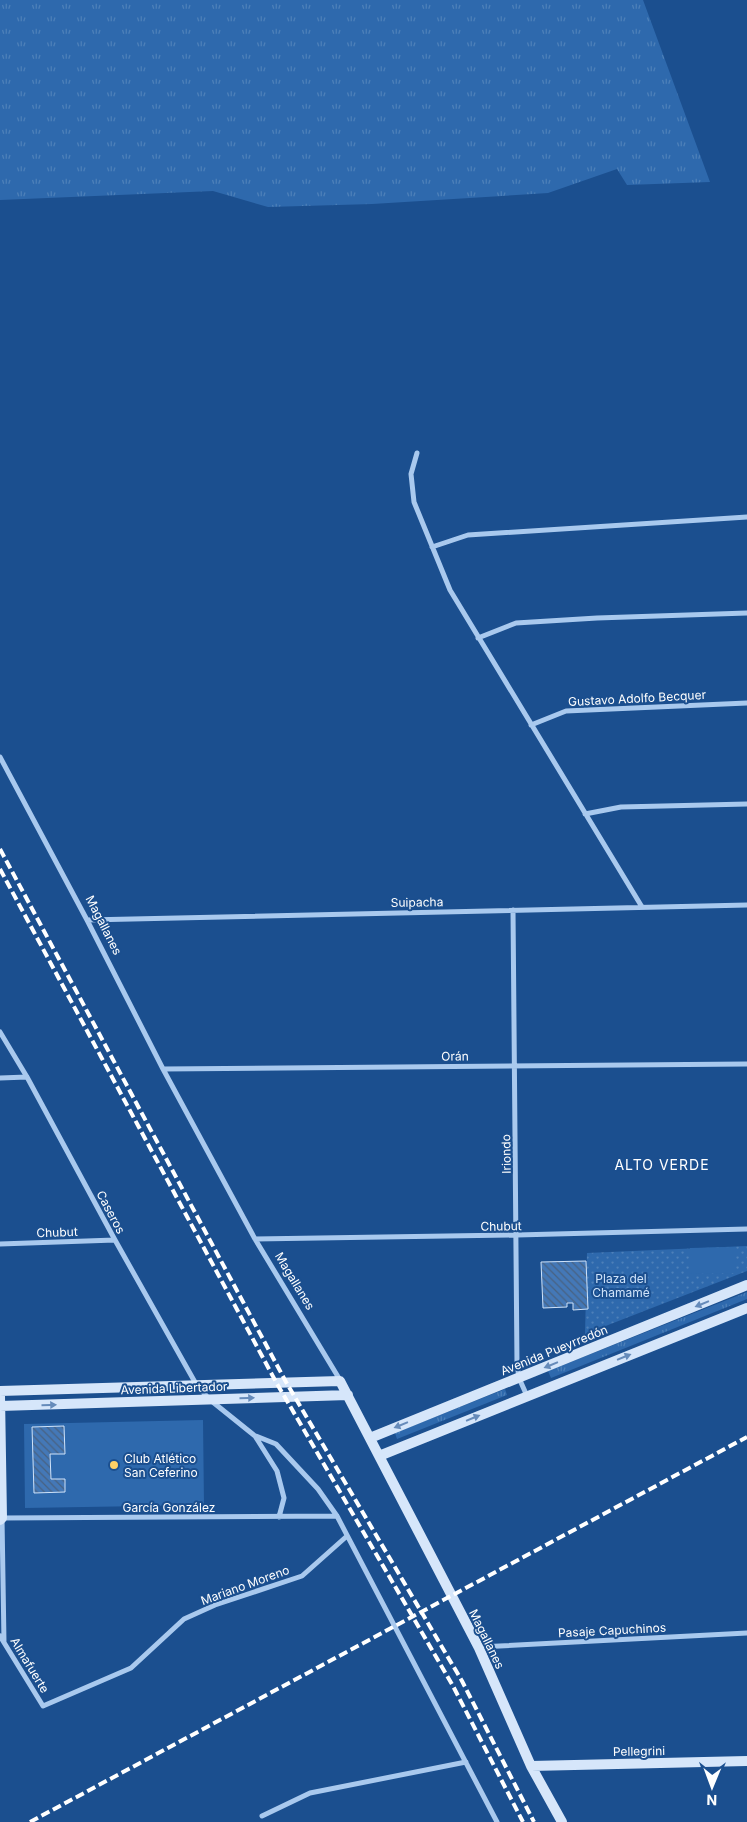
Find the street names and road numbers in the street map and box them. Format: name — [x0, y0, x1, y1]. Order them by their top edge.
street label: Gustavo Adolfo Becquer — [568, 687, 707, 709]
street label: Magallanes — [83, 893, 125, 957]
street label: Suipacha — [391, 894, 443, 910]
street label: Orán — [441, 1048, 469, 1064]
street label: Iriondo — [498, 1134, 514, 1174]
street label: Caseros — [93, 1188, 129, 1236]
street label: Chubut — [480, 1218, 522, 1234]
street label: Chubut — [36, 1224, 78, 1240]
street label: Magallanes — [272, 1249, 318, 1313]
street label: Avenida Pueyrredón — [498, 1322, 610, 1378]
street label: Avenida Libertador — [120, 1379, 228, 1397]
street label: García González — [123, 1500, 215, 1515]
street label: Mariano Moreno — [199, 1562, 291, 1608]
street label: Magallanes — [466, 1607, 508, 1671]
street label: Pasaje Capuchinos — [558, 1620, 666, 1640]
street label: Almafuerte — [7, 1634, 53, 1696]
street label: Pellegrini — [613, 1743, 665, 1759]

